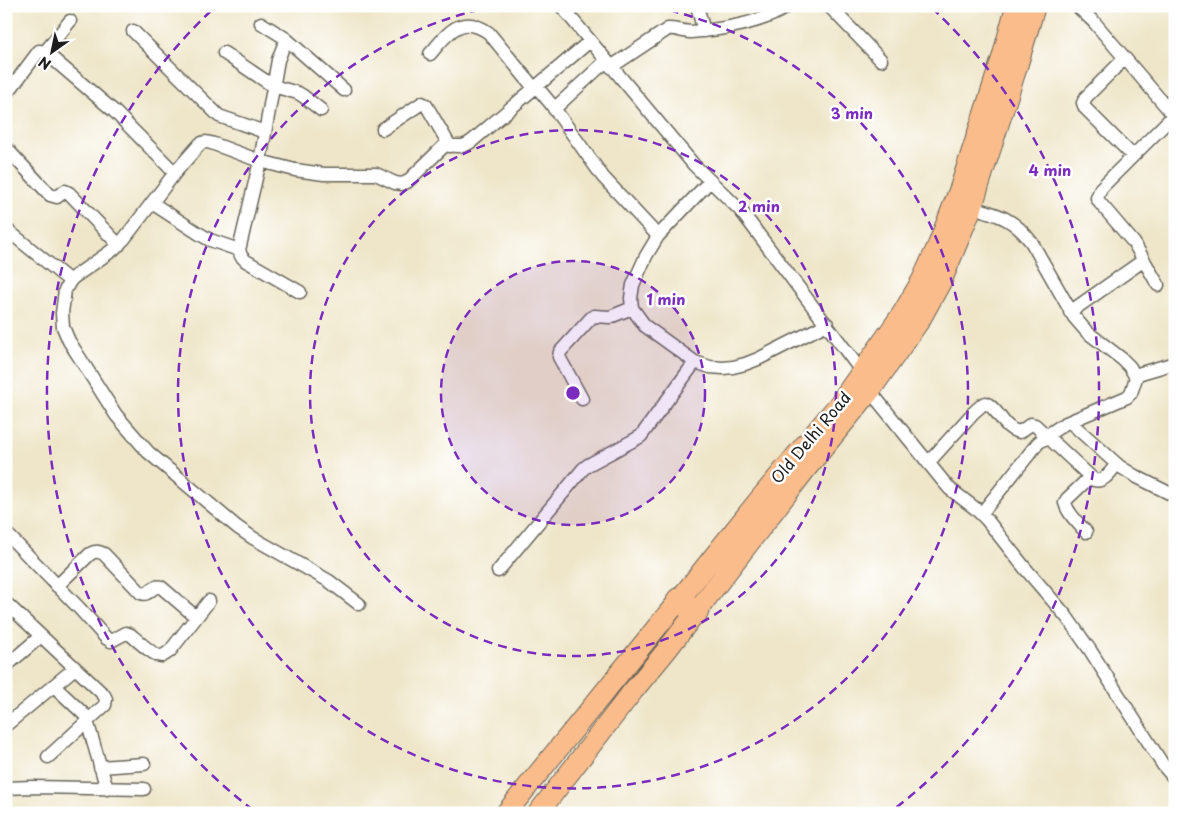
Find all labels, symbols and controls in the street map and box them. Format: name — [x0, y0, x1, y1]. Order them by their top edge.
north arrow — [28, 28, 78, 78]
text: N — [34, 51, 55, 75]
text: 3 min — [831, 101, 873, 124]
text: 4 min — [1029, 158, 1071, 181]
text: 2 min — [738, 194, 780, 217]
text: 1 min — [647, 287, 685, 310]
centre of rings — [564, 384, 582, 402]
street label: Old Delhi Road — [764, 386, 856, 488]

